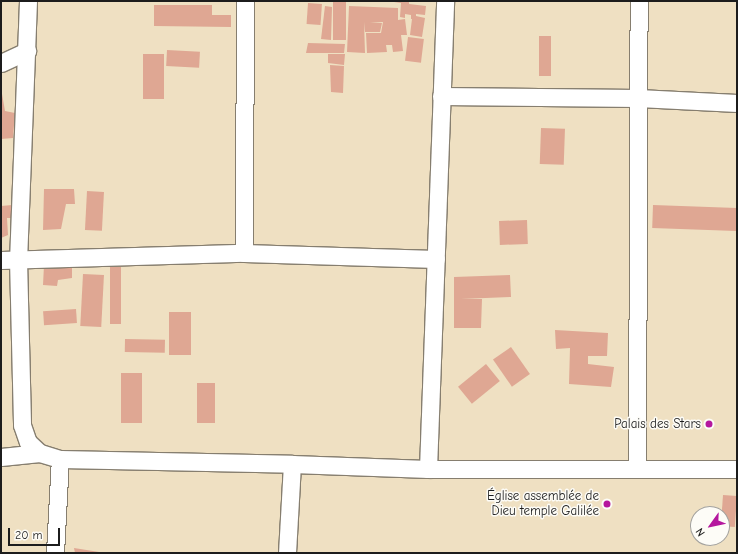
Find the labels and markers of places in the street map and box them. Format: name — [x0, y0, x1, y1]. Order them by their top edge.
place label: Palais des Stars — [614, 416, 701, 432]
marker: Palais des Stars — [704, 419, 714, 429]
place label: Église assemblée de Dieu temple Galilée — [487, 489, 599, 520]
marker: Église assemblée de Dieu temple Galilée — [602, 499, 612, 509]

